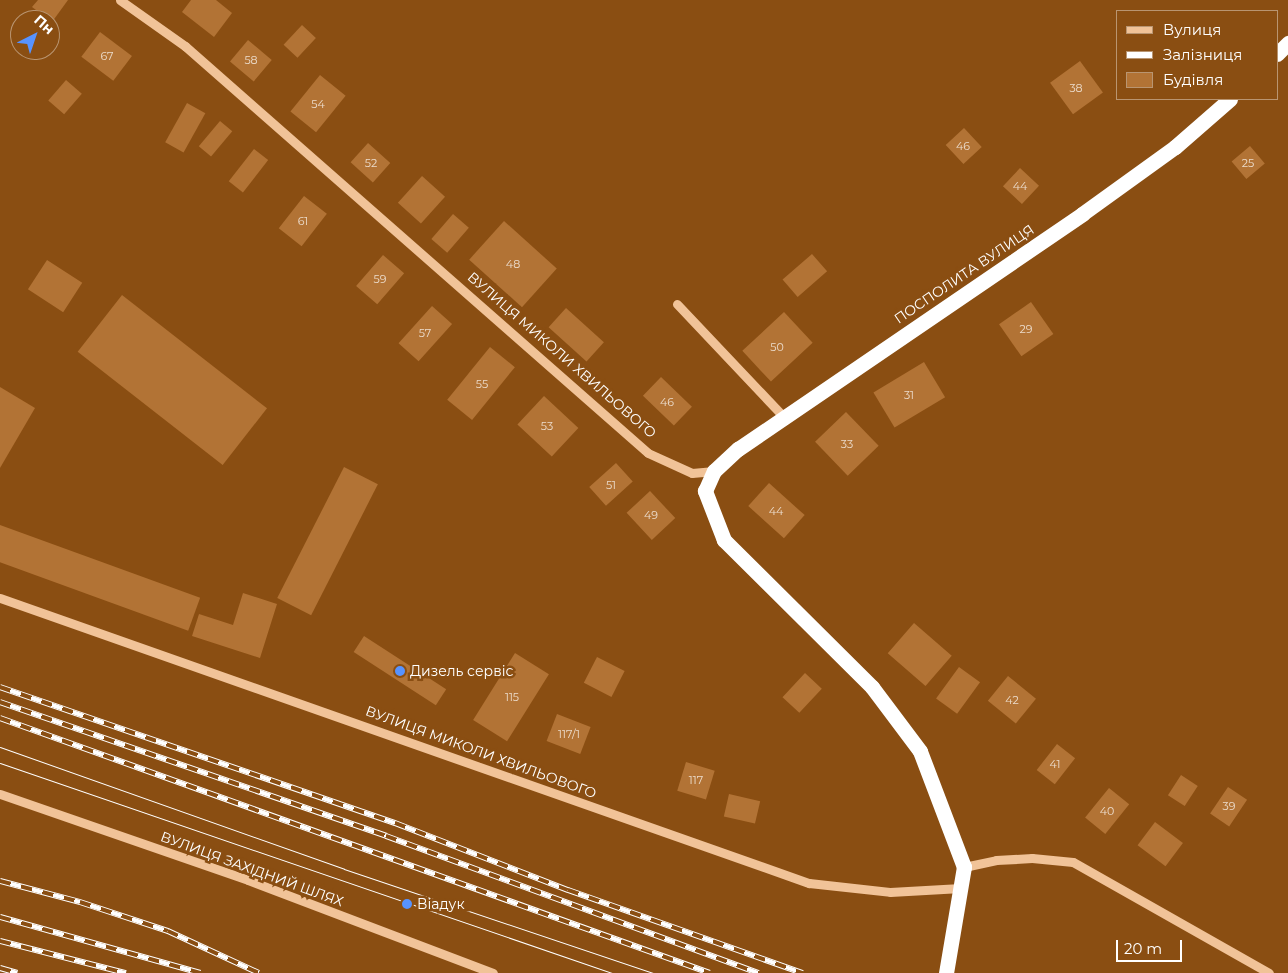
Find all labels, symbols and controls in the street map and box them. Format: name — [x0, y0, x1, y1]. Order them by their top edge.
north arrow — [10, 10, 60, 60]
legend — [1116, 10, 1278, 100]
text: Пн — [30, 11, 58, 38]
text: Вулиця — [1163, 20, 1221, 39]
text: Залізниця — [1163, 45, 1242, 64]
house number: 67 — [100, 49, 114, 63]
house number: 58 — [244, 53, 258, 67]
text: Будівля — [1163, 70, 1223, 89]
house number: 38 — [1069, 81, 1083, 95]
house number: 54 — [311, 97, 325, 111]
house number: 46 — [956, 139, 970, 153]
house number: 52 — [365, 156, 377, 170]
house number: 25 — [1242, 156, 1254, 170]
house number: 44 — [1013, 179, 1027, 193]
house number: 61 — [298, 214, 308, 228]
street label: ПОСПОЛИТА ВУЛИЦЯ — [891, 221, 1037, 327]
house number: 48 — [506, 257, 520, 271]
street label: ВУЛИЦЯ МИКОЛИ ХВИЛЬОВОГО — [464, 268, 660, 442]
house number: 59 — [374, 272, 386, 286]
house number: 29 — [1020, 322, 1032, 336]
house number: 57 — [419, 326, 431, 340]
house number: 50 — [770, 340, 784, 354]
house number: 55 — [476, 377, 488, 391]
house number: 31 — [904, 388, 914, 402]
house number: 46 — [660, 395, 674, 409]
house number: 53 — [541, 419, 553, 433]
house number: 33 — [841, 437, 853, 451]
house number: 51 — [606, 478, 616, 492]
house number: 44 — [769, 504, 783, 518]
house number: 49 — [644, 508, 658, 522]
place label: Дизель сервіс — [410, 663, 513, 679]
marker: Дизель сервіс — [394, 665, 406, 677]
house number: 115 — [505, 690, 519, 704]
house number: 42 — [1005, 693, 1019, 707]
street label: ВУЛИЦЯ МИКОЛИ ХВИЛЬОВОГО — [363, 702, 599, 802]
house number: 117/1 — [558, 727, 580, 741]
house number: 41 — [1050, 757, 1060, 771]
house number: 117 — [689, 773, 703, 787]
house number: 39 — [1223, 799, 1235, 813]
house number: 40 — [1100, 804, 1114, 818]
street label: ВУЛИЦЯ ЗАХІДНИЙ ШЛЯХ — [158, 828, 346, 910]
place label: Віадук — [417, 896, 465, 912]
marker: Віадук — [401, 898, 413, 910]
scale bar — [1118, 930, 1184, 962]
text: 20 m — [1124, 939, 1162, 958]

